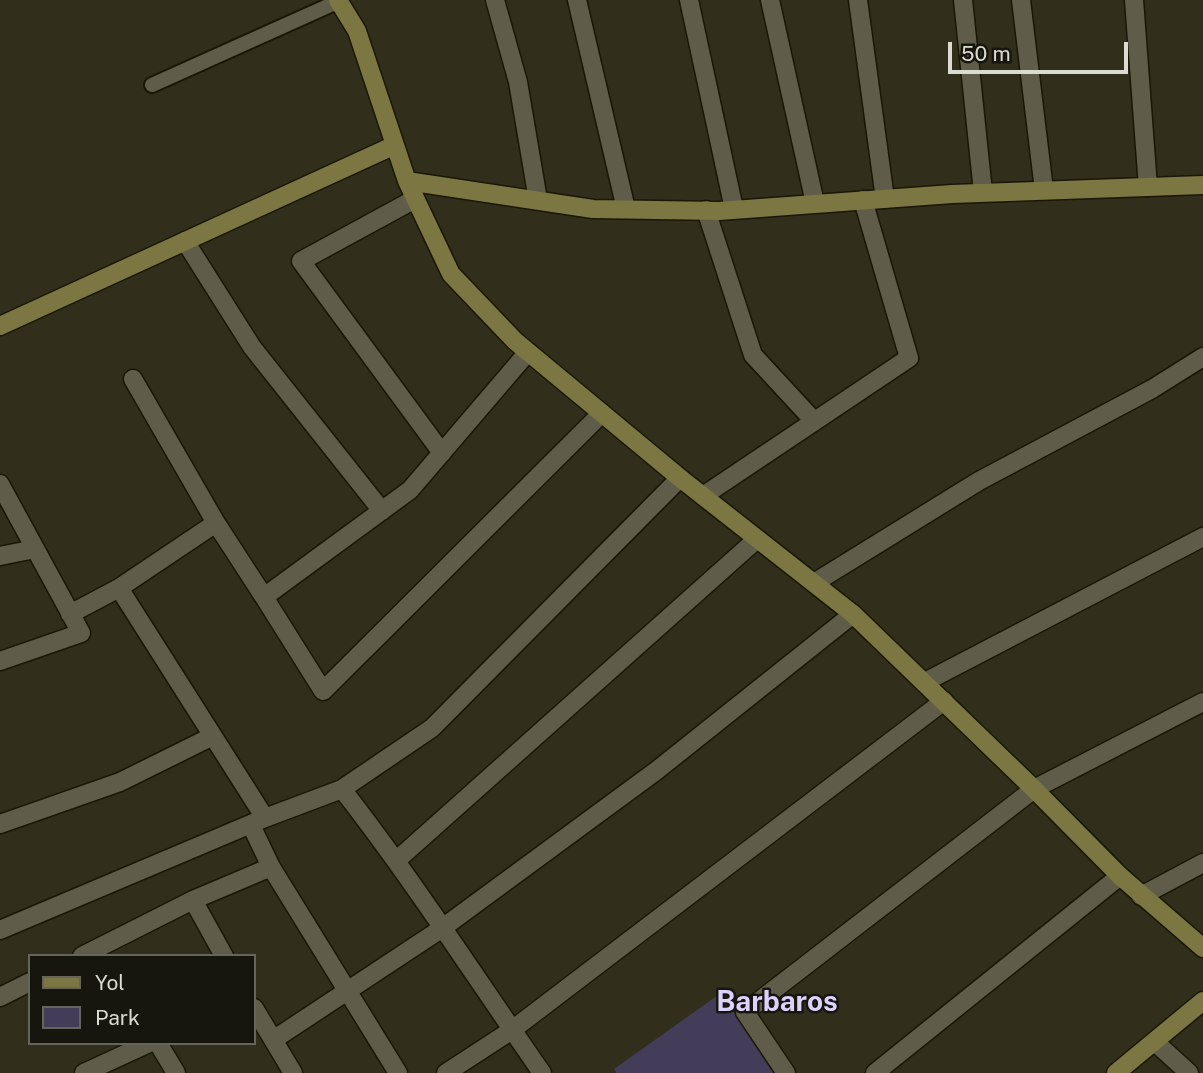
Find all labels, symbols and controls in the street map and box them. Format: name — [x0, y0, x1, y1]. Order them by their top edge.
scale bar — [951, 28, 1131, 72]
text: 50 m — [961, 41, 1011, 66]
legend — [28, 954, 256, 1045]
text: Yol — [95, 970, 125, 995]
district label: Barbaros — [716, 985, 838, 1019]
text: Park — [95, 1005, 140, 1030]

